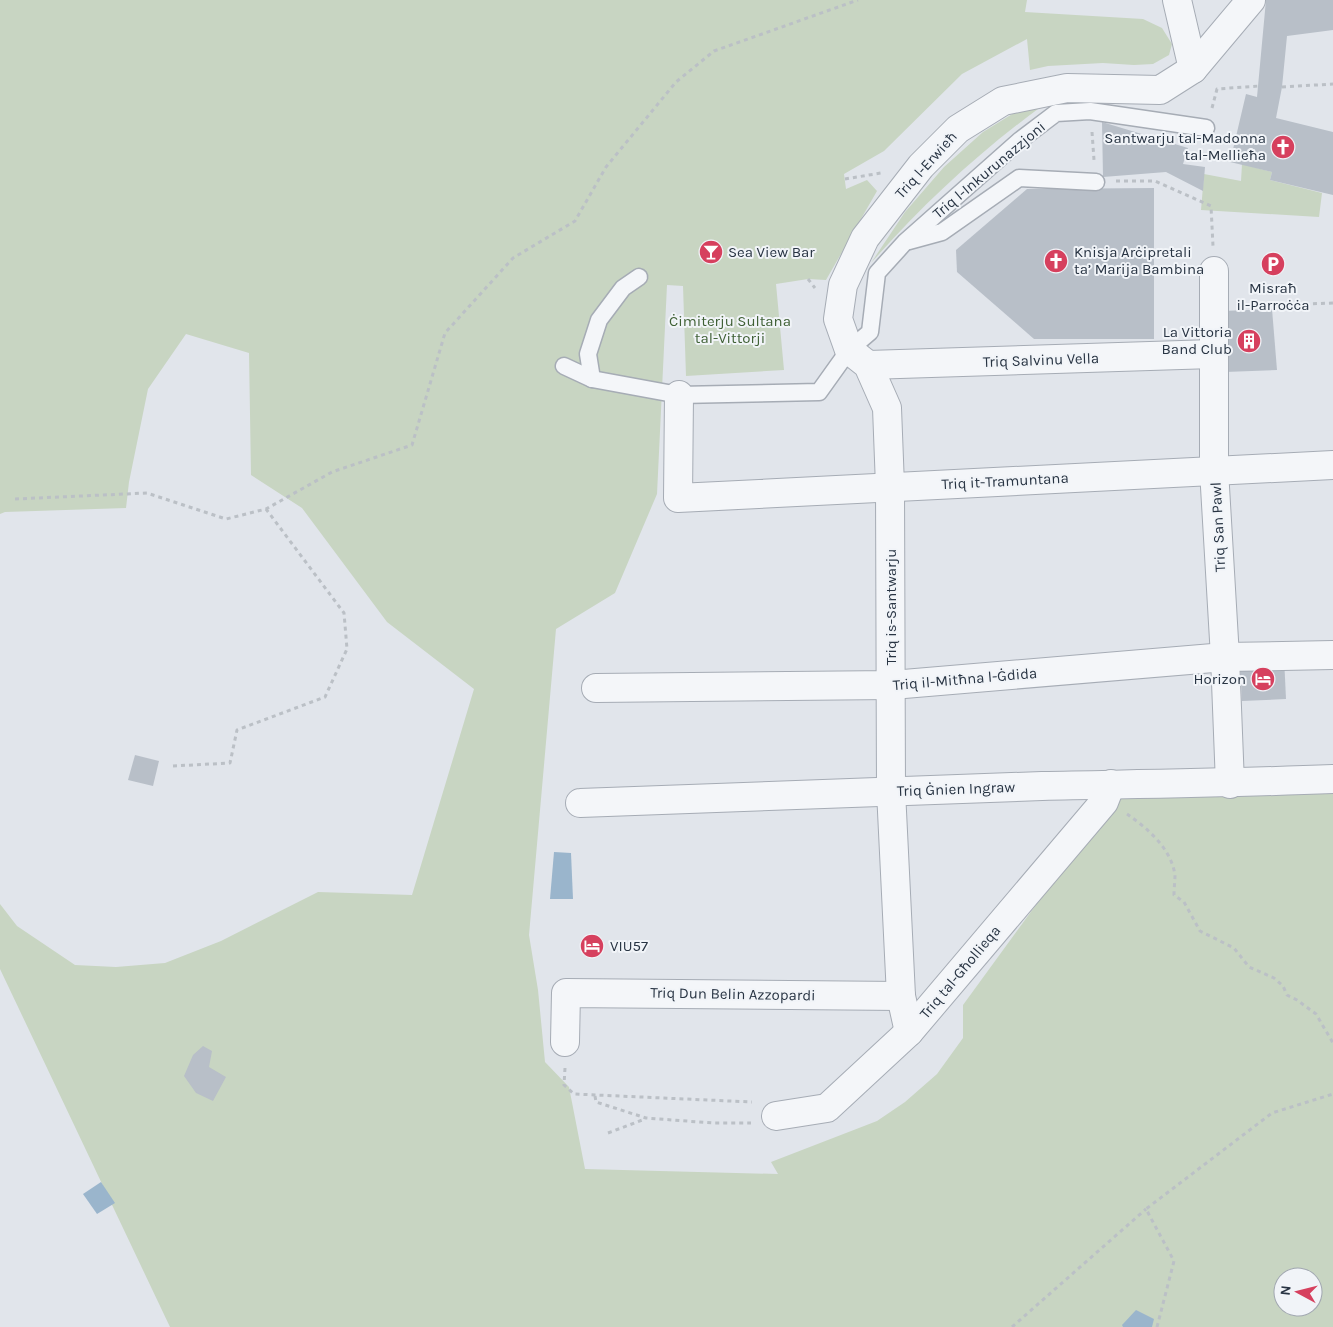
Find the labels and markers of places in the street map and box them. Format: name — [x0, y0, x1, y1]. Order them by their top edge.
place label: Santwarju tal-Madonna tal-Mellieħa — [1104, 129, 1266, 164]
church icon: Santwarju tal-Madonna tal-Mellieħa — [1270, 134, 1296, 160]
bar icon: Sea View Bar — [698, 239, 724, 265]
place label: Sea View Bar — [728, 243, 815, 261]
place label: Knisja Arċipretali ta’ Marija Bambina — [1074, 243, 1204, 278]
church icon: Knisja Arċipretali ta’ Marija Bambina — [1043, 248, 1069, 274]
parking icon: Misraħ il-Parroċċa — [1260, 251, 1286, 277]
place label: Misraħ il-Parroċċa — [1236, 279, 1310, 314]
place label: La Vittoria Band Club — [1162, 323, 1232, 358]
building icon: La Vittoria Band Club — [1236, 328, 1262, 354]
hotel icon: Horizon — [1250, 666, 1276, 692]
place label: Horizon — [1194, 670, 1246, 688]
hotel icon: VIU57 — [579, 933, 605, 959]
place label: VIU57 — [610, 937, 648, 955]

